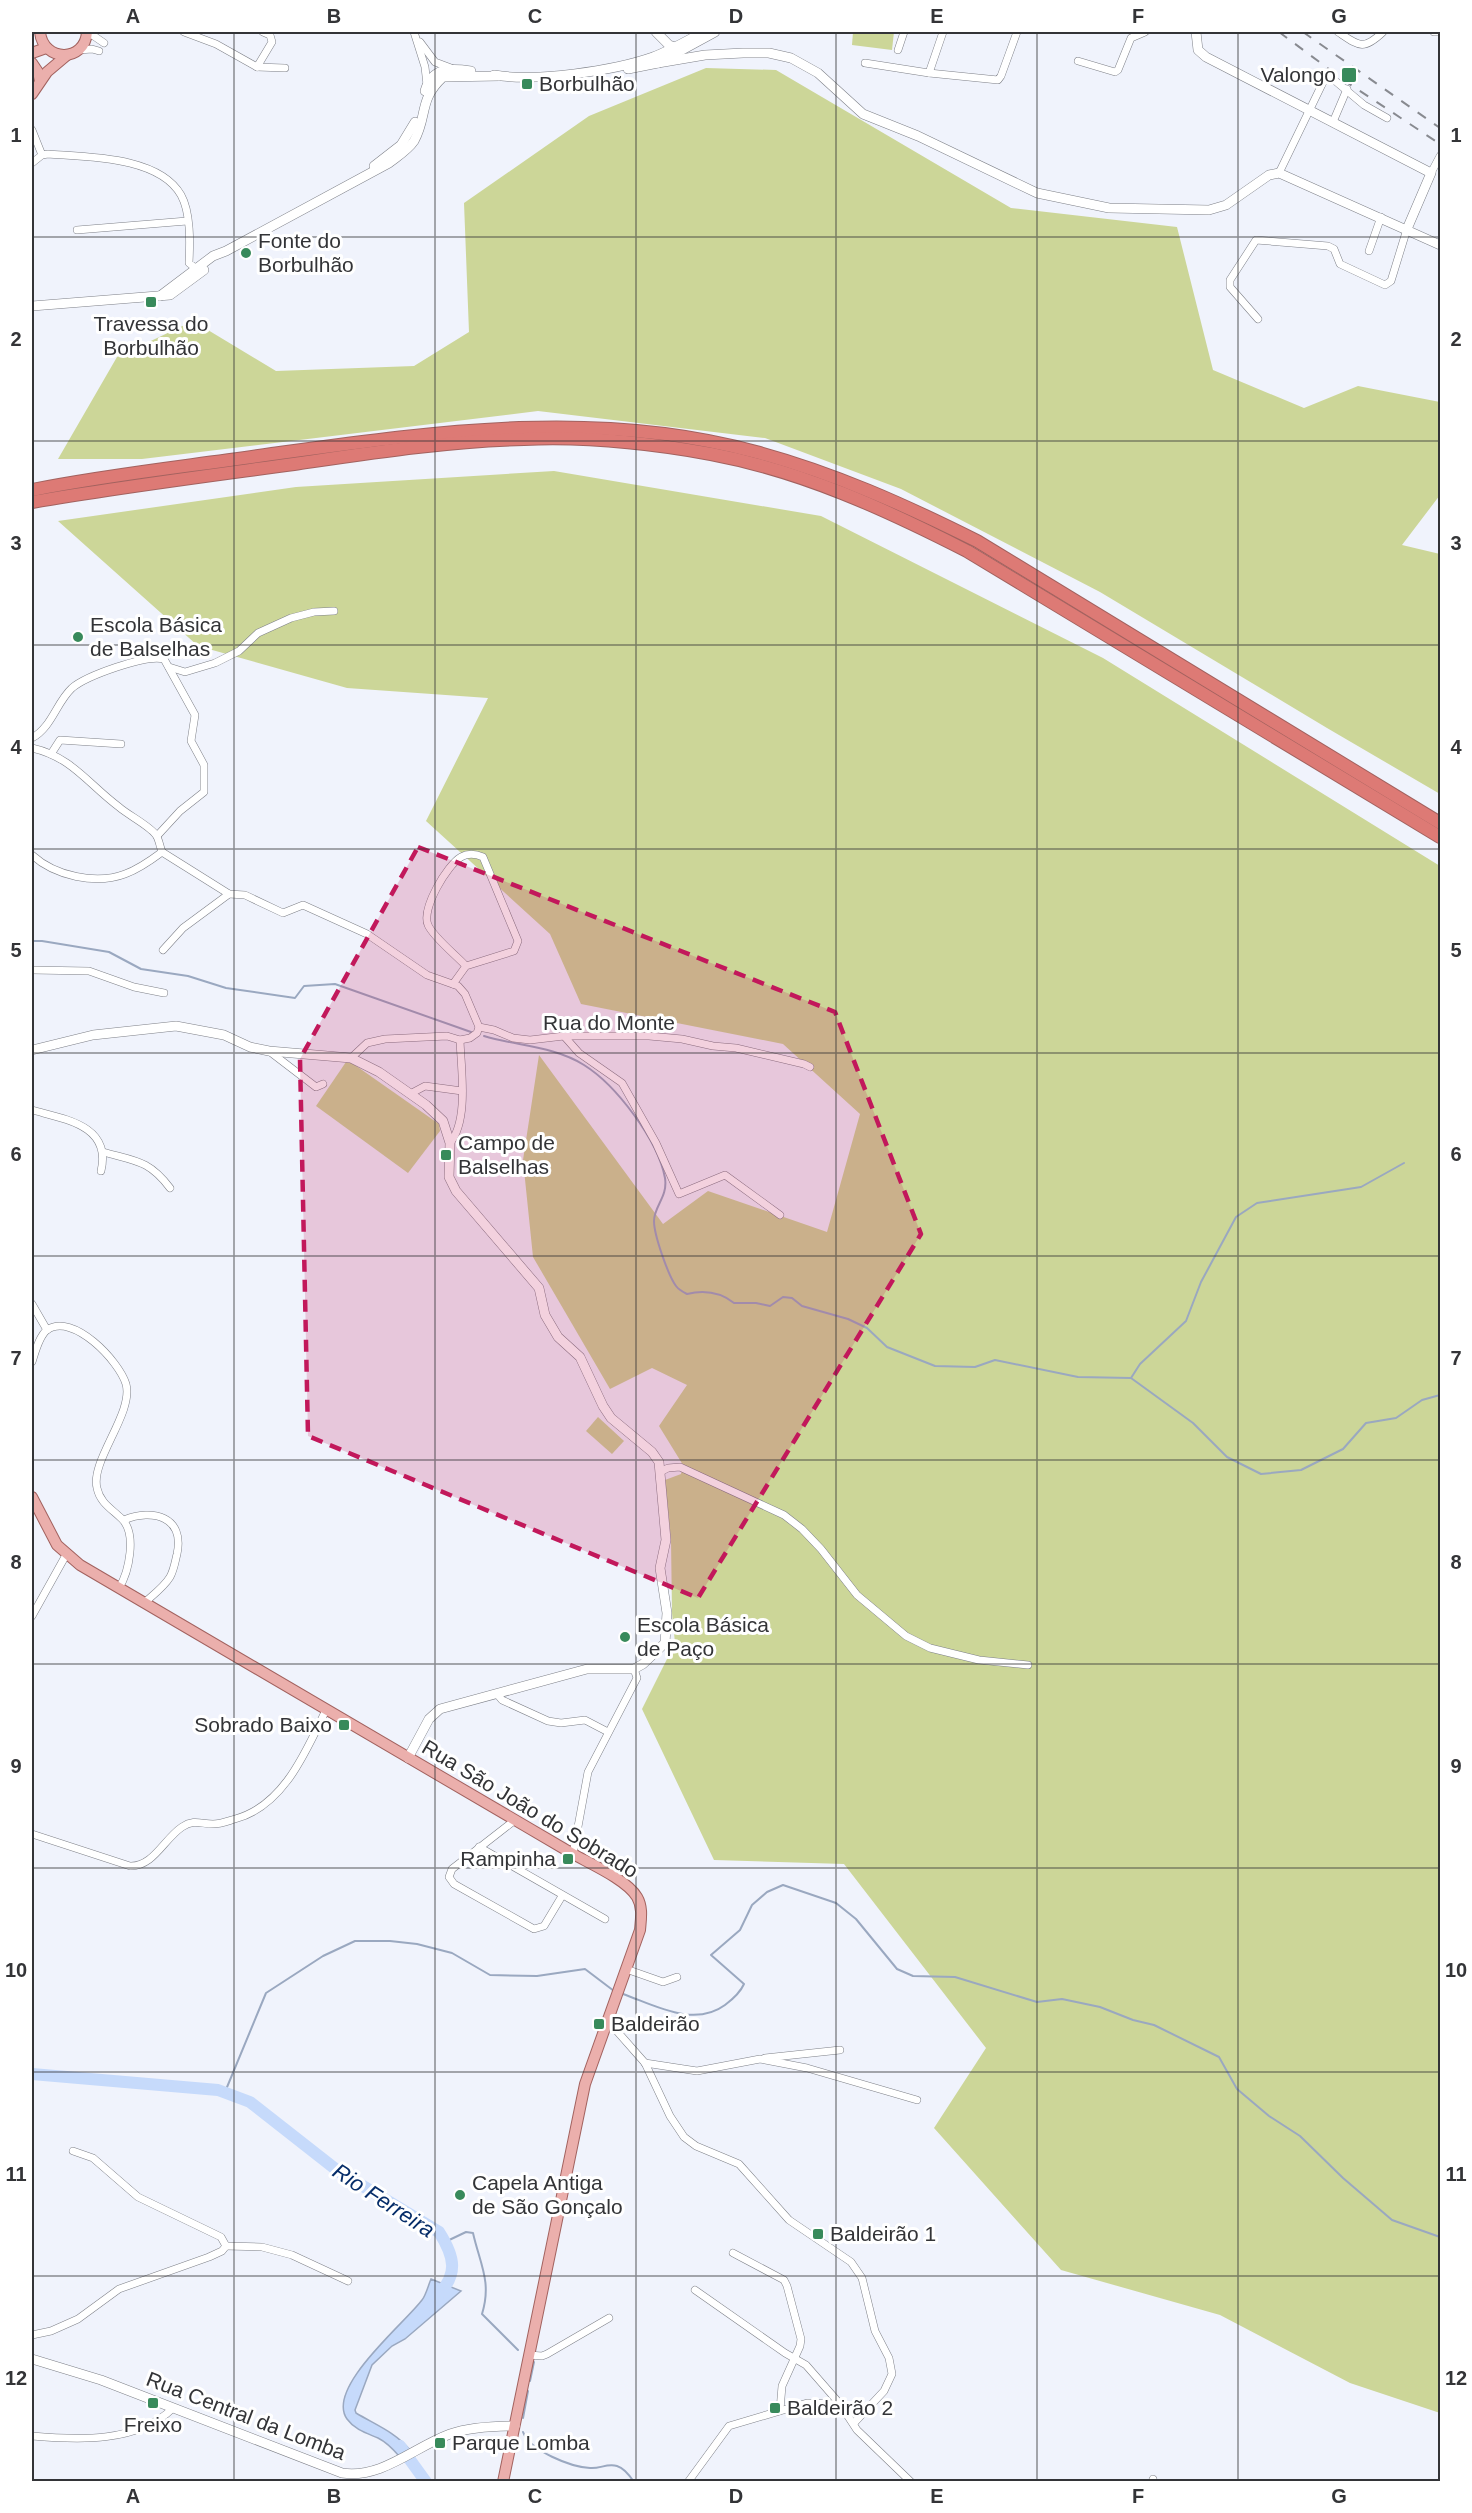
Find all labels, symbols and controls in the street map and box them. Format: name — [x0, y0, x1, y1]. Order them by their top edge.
text: A — [126, 5, 140, 27]
text: B — [327, 5, 341, 27]
text: C — [528, 5, 542, 27]
text: D — [729, 5, 743, 27]
text: E — [930, 5, 944, 27]
text: F — [1132, 5, 1144, 27]
text: G — [1331, 5, 1347, 27]
place label: Valongo — [1260, 63, 1336, 86]
marker: Valongo — [1340, 66, 1358, 84]
place label: Borbulhão — [539, 72, 635, 95]
marker: Borbulhão — [520, 77, 534, 91]
text: 1 — [10, 124, 22, 146]
text: 1 — [1450, 124, 1462, 146]
place label: Fonte do Borbulhão — [258, 229, 354, 276]
marker: Fonte do Borbulhão — [239, 246, 253, 260]
marker: Travessa do Borbulhão — [144, 295, 158, 309]
place label: Travessa do Borbulhão — [94, 312, 208, 359]
text: 2 — [10, 328, 22, 350]
text: 2 — [1450, 328, 1462, 350]
text: 3 — [10, 532, 22, 554]
text: 3 — [1450, 532, 1462, 554]
place label: Escola Básica de Balselhas — [90, 613, 222, 660]
marker: Escola Básica de Balselhas — [71, 630, 85, 644]
text: 4 — [10, 736, 22, 758]
text: 4 — [1450, 736, 1462, 758]
text: 5 — [10, 939, 22, 961]
text: 5 — [1450, 939, 1462, 961]
street label: Rua do Monte — [543, 1011, 675, 1034]
place label: Campo de Balselhas — [458, 1131, 555, 1178]
text: 6 — [10, 1143, 22, 1165]
text: 6 — [1450, 1143, 1462, 1165]
marker: Campo de Balselhas — [439, 1148, 453, 1162]
text: 7 — [10, 1347, 22, 1369]
text: 7 — [1450, 1347, 1462, 1369]
text: 8 — [10, 1551, 22, 1573]
text: 8 — [1450, 1551, 1462, 1573]
place label: Escola Básica de Paço — [637, 1613, 769, 1660]
marker: Escola Básica de Paço — [618, 1630, 632, 1644]
place label: Sobrado Baixo — [194, 1713, 332, 1736]
marker: Sobrado Baixo — [337, 1718, 351, 1732]
street label: Rua São João do Sobrado — [418, 1735, 642, 1882]
text: 9 — [10, 1755, 22, 1777]
text: 9 — [1450, 1755, 1462, 1777]
place label: Rampinha — [460, 1847, 556, 1870]
marker: Rampinha — [561, 1852, 575, 1866]
text: 10 — [5, 1959, 27, 1981]
text: 10 — [1445, 1959, 1467, 1981]
place label: Baldeirão — [611, 2012, 700, 2035]
marker: Baldeirão — [592, 2017, 606, 2031]
water label: Rio Ferreira — [328, 2158, 439, 2243]
text: 11 — [5, 2163, 27, 2185]
text: 11 — [1445, 2163, 1467, 2185]
place label: Capela Antiga de São Gonçalo — [472, 2171, 623, 2218]
marker: Capela Antiga de São Gonçalo — [453, 2188, 467, 2202]
place label: Baldeirão 1 — [830, 2222, 936, 2245]
marker: Baldeirão 1 — [811, 2227, 825, 2241]
text: 12 — [5, 2367, 27, 2389]
street label: Rua Central da Lomba — [143, 2367, 349, 2464]
text: 12 — [1445, 2367, 1467, 2389]
marker: Freixo — [146, 2396, 160, 2410]
place label: Baldeirão 2 — [787, 2396, 893, 2419]
marker: Baldeirão 2 — [768, 2401, 782, 2415]
place label: Freixo — [124, 2413, 182, 2436]
place label: Parque Lomba — [452, 2431, 590, 2454]
marker: Parque Lomba — [433, 2436, 447, 2450]
text: A — [126, 2485, 140, 2507]
text: B — [327, 2485, 341, 2507]
text: C — [528, 2485, 542, 2507]
text: D — [729, 2485, 743, 2507]
text: E — [930, 2485, 944, 2507]
text: F — [1132, 2485, 1144, 2507]
text: G — [1331, 2485, 1347, 2507]

